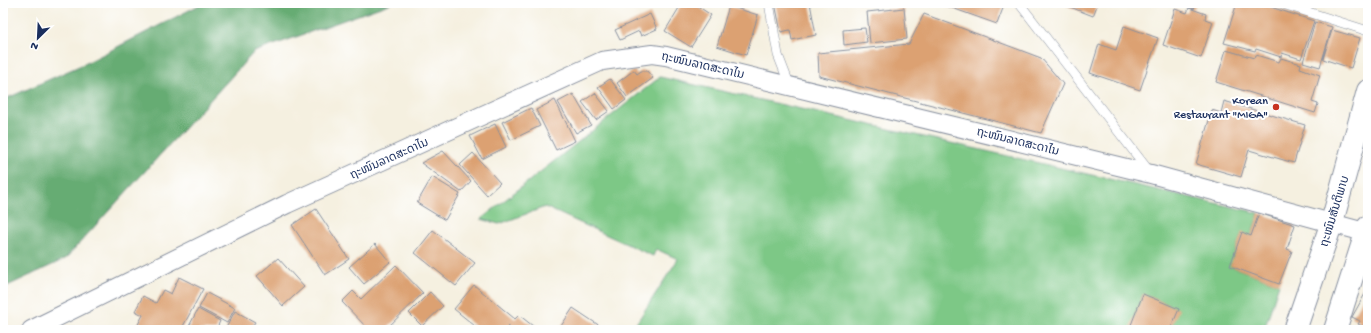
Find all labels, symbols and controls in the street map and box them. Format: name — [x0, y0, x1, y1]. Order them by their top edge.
north arrow — [18, 18, 58, 58]
text: N — [29, 38, 40, 52]
street label: ຖະໜົນລາດສະດາໄນ — [660, 49, 746, 83]
place label: Korean Restaurant "MIGA" — [1174, 95, 1268, 123]
marker: Korean Restaurant "MIGA" — [1271, 102, 1281, 112]
street label: ຖະໜົນລາດສະດາໄນ — [975, 124, 1061, 160]
street label: ຖະໜົນລາດສະດາໄນ — [347, 134, 431, 183]
street label: ຖະໜົນສັນຕິພາບ — [1317, 174, 1353, 249]

